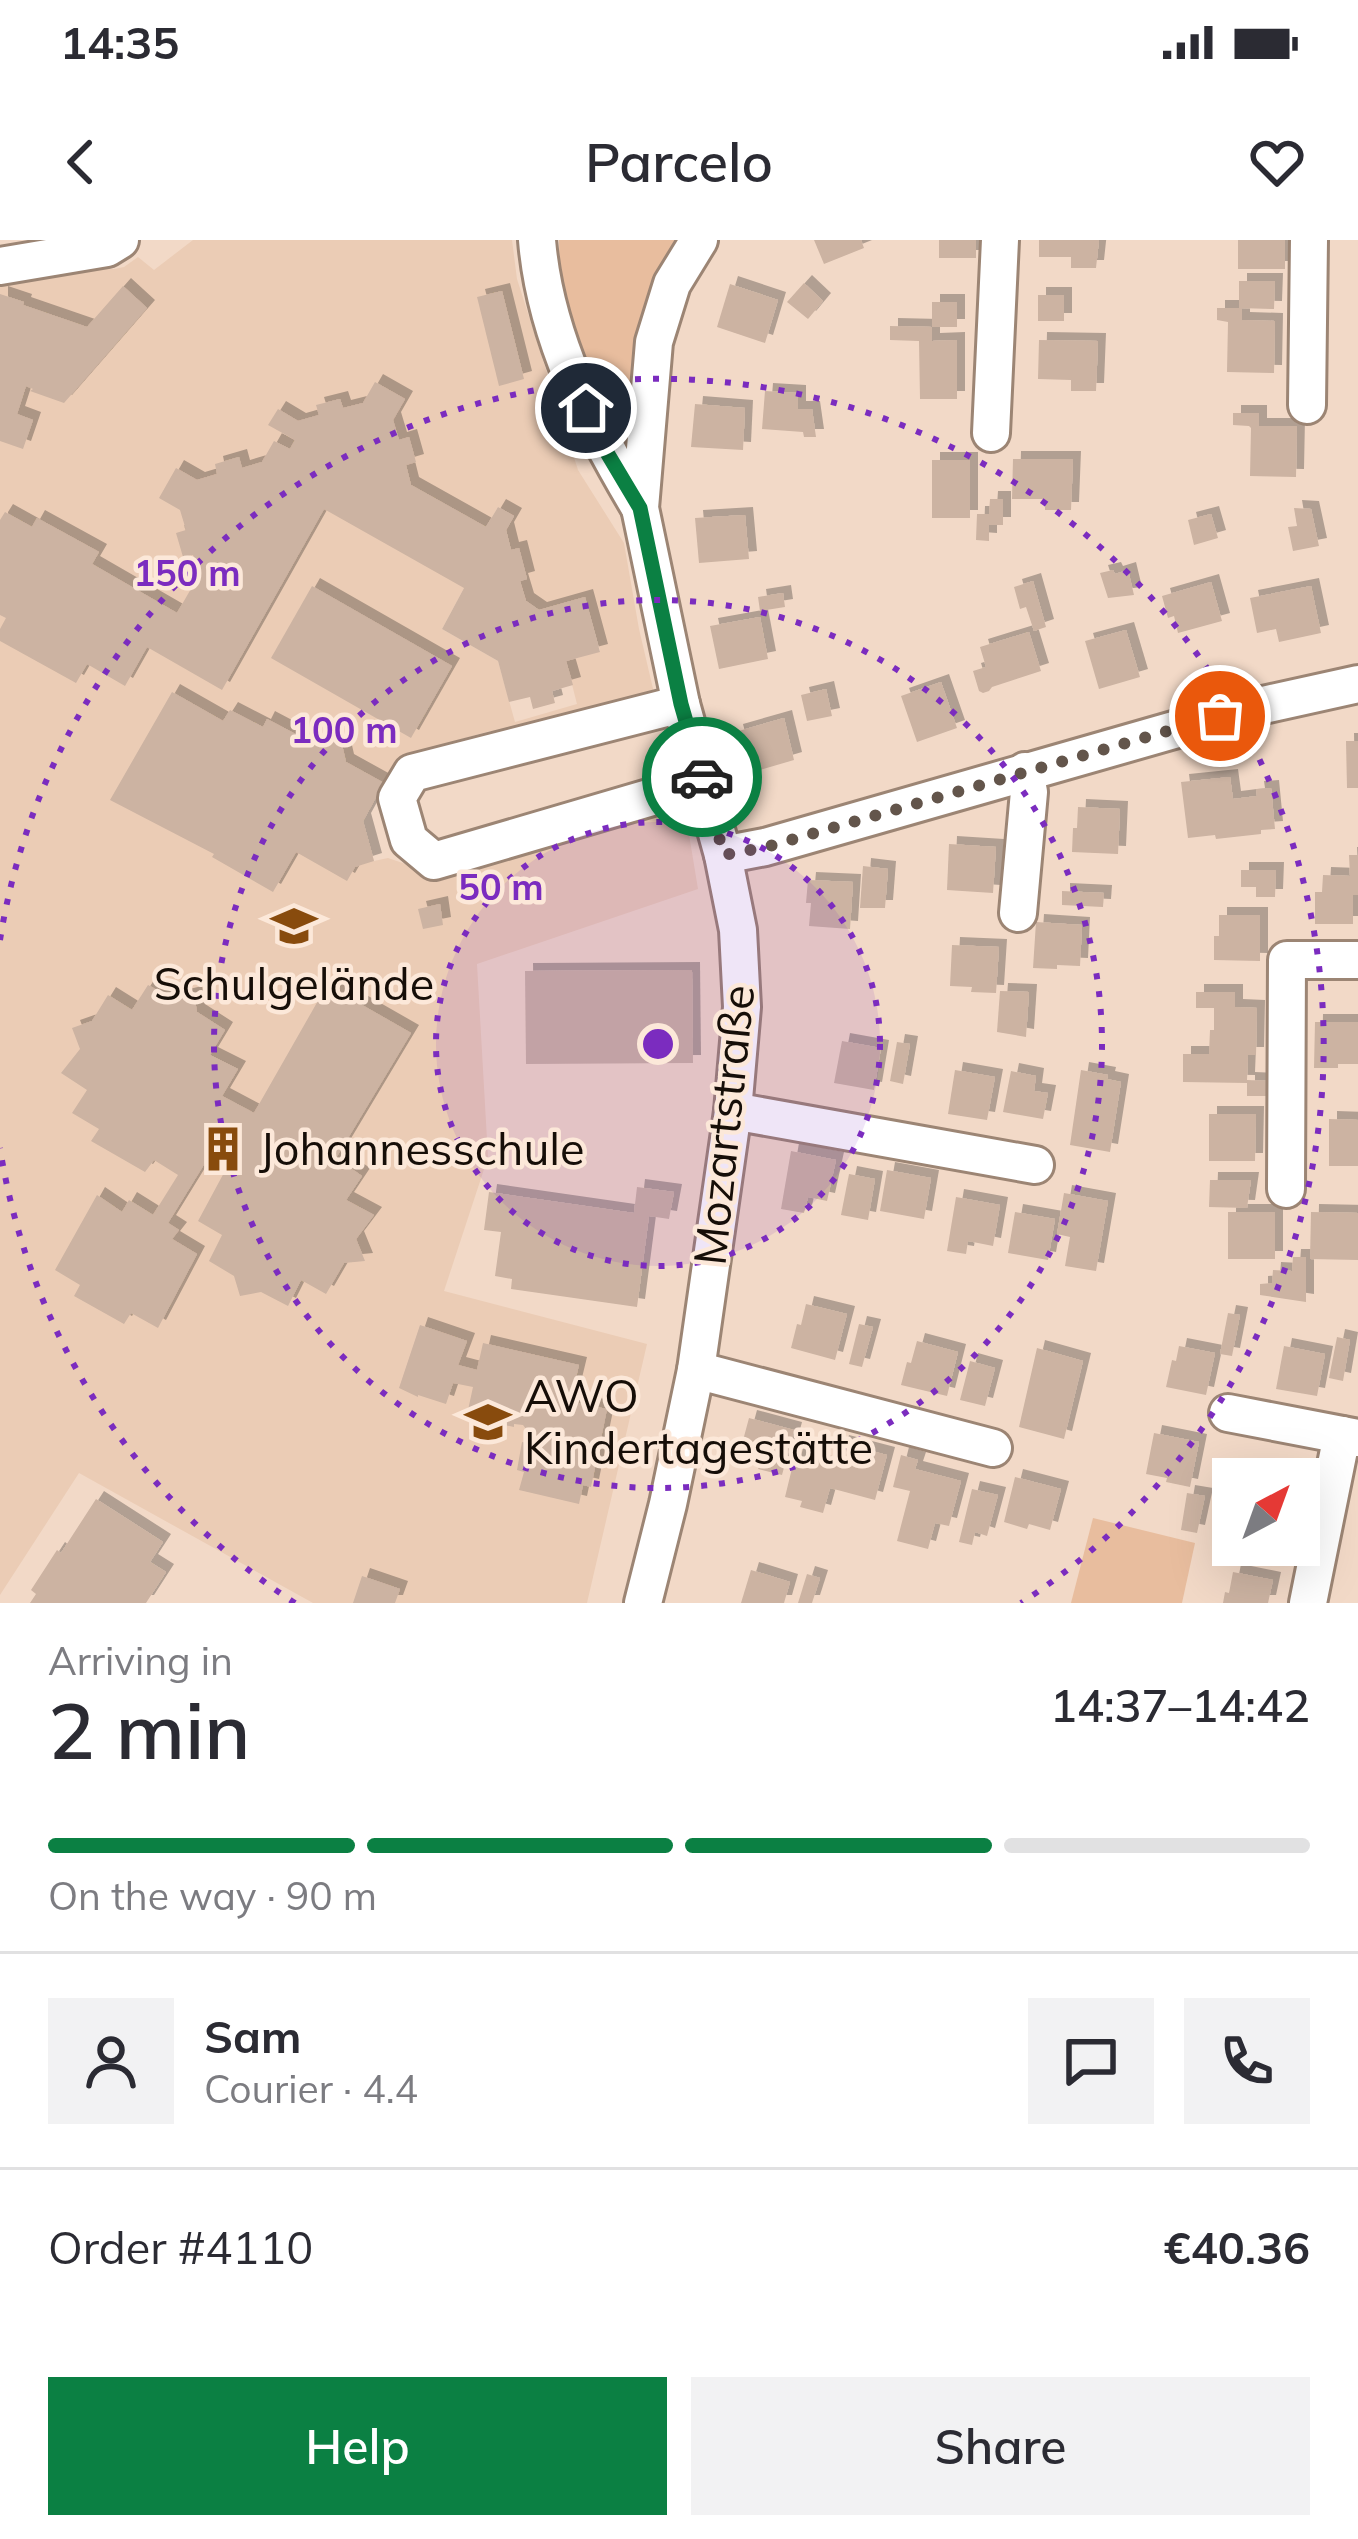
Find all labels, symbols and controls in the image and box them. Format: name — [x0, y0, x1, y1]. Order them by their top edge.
text: 14:35 — [60, 14, 179, 70]
text: Parcelo — [585, 128, 773, 196]
icon: back — [48, 129, 114, 195]
icon: heart — [1244, 129, 1310, 195]
pin — [535, 357, 637, 459]
icon: home — [553, 375, 619, 441]
text: 150 m — [133, 550, 241, 595]
pin — [1169, 665, 1271, 767]
icon: bag — [1187, 683, 1253, 749]
text: 100 m — [290, 707, 398, 752]
courier — [642, 717, 762, 837]
icon: car — [669, 744, 735, 810]
text: 50 m — [458, 864, 544, 909]
school or university icon: Schulgelände — [269, 901, 319, 951]
place label: Schulgelände — [154, 955, 434, 1011]
street label: Mozartstraße — [680, 982, 766, 1268]
centre of rings — [637, 1023, 679, 1065]
place label: Johannesschule — [259, 1120, 585, 1176]
building icon: Johannesschule — [198, 1124, 248, 1174]
place label: AWO Kindertagestätte — [524, 1367, 873, 1475]
school or university icon: AWO Kindertagestätte — [463, 1397, 513, 1447]
north arrow — [1212, 1458, 1320, 1566]
map controls — [1212, 1458, 1320, 1566]
text: Arriving in — [48, 1636, 233, 1685]
text: 14:37–14:42 — [1050, 1677, 1310, 1733]
text: 2 min — [48, 1681, 251, 1779]
text: On the way · 90 m — [48, 1871, 377, 1920]
button: person — [48, 1998, 174, 2124]
button: chat — [1028, 1998, 1154, 2124]
button: phone — [1184, 1998, 1310, 2124]
text: Sam — [204, 2008, 301, 2064]
text: Courier · 4.4 — [204, 2064, 418, 2113]
text: Order #4110 — [48, 2219, 313, 2275]
text: €40.36 — [1164, 2219, 1310, 2275]
button: Help — [48, 2377, 667, 2515]
button: Share — [691, 2377, 1310, 2515]

